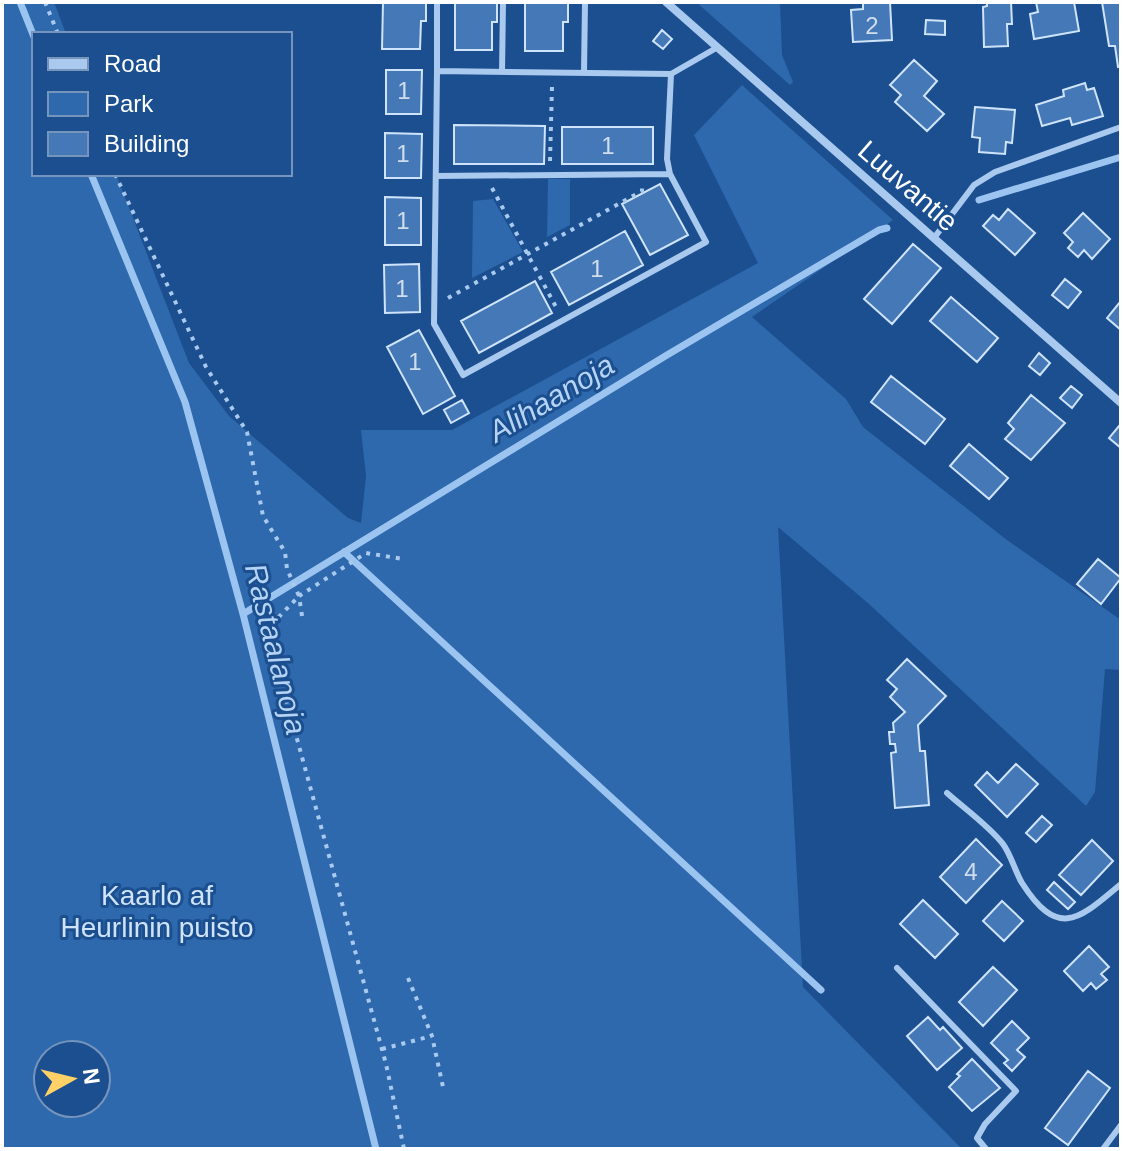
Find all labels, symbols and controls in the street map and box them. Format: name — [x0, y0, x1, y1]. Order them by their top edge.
house number: 2 — [865, 12, 879, 39]
legend — [32, 32, 292, 176]
text: Road — [104, 50, 161, 77]
house number: 1 — [397, 77, 411, 104]
text: Park — [104, 90, 154, 117]
text: Building — [104, 130, 189, 157]
house number: 1 — [601, 132, 615, 159]
street label: Luuvantie — [852, 134, 964, 238]
house number: 1 — [396, 140, 410, 167]
house number: 1 — [396, 207, 410, 234]
house number: 1 — [590, 255, 604, 282]
house number: 1 — [395, 275, 409, 302]
house number: 1 — [408, 348, 422, 375]
water label: Alihaanoja — [481, 348, 620, 449]
water label: Rastaalanoja — [239, 560, 313, 738]
house number: 4 — [964, 858, 978, 885]
park label: Kaarlo af Heurlinin puisto — [61, 880, 254, 943]
north arrow — [32, 1039, 112, 1119]
text: N — [78, 1067, 105, 1086]

